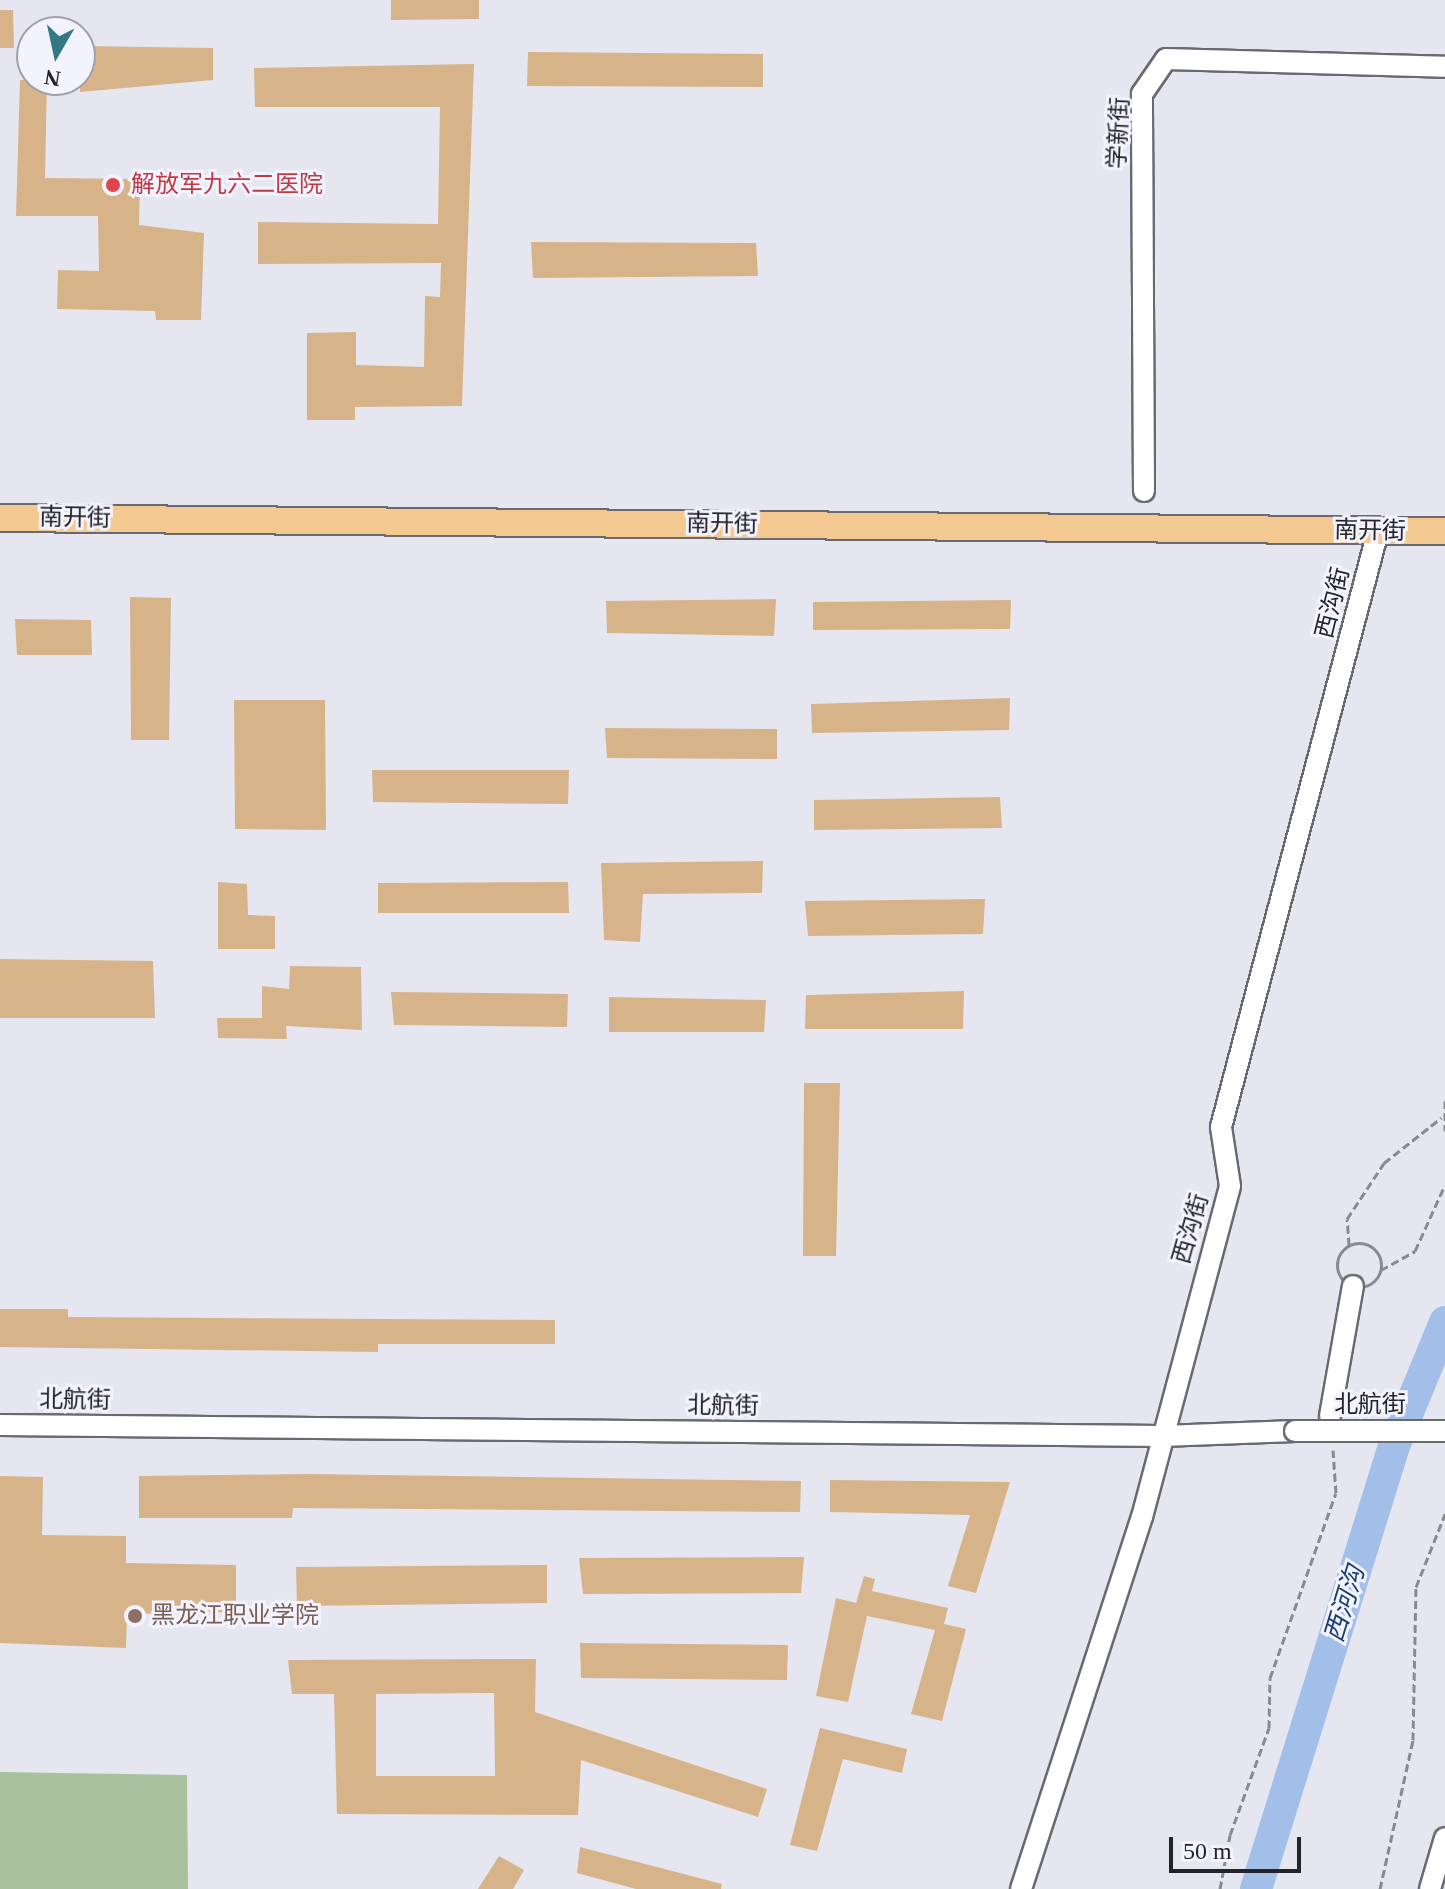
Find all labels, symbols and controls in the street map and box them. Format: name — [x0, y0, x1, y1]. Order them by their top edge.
north arrow — [16, 16, 96, 96]
text: N — [43, 65, 62, 92]
street label: 学新街 — [1103, 96, 1135, 170]
place label: 解放军九六二医院 — [131, 171, 323, 199]
marker: 解放军九六二医院 — [102, 174, 124, 196]
street label: 南开街 — [39, 503, 111, 533]
street label: 南开街 — [686, 509, 758, 539]
street label: 南开街 — [1334, 516, 1406, 546]
street label: 西沟街 — [1310, 565, 1356, 641]
street label: 西沟街 — [1167, 1190, 1215, 1268]
street label: 北航街 — [39, 1385, 111, 1415]
street label: 北航街 — [687, 1391, 759, 1421]
street label: 北航街 — [1334, 1391, 1406, 1419]
water label: 西河沟 — [1319, 1562, 1371, 1646]
place label: 黑龙江职业学院 — [151, 1602, 319, 1630]
marker: 黑龙江职业学院 — [126, 1607, 144, 1625]
scale bar — [1173, 1821, 1305, 1871]
text: 50 m — [1183, 1838, 1232, 1864]

